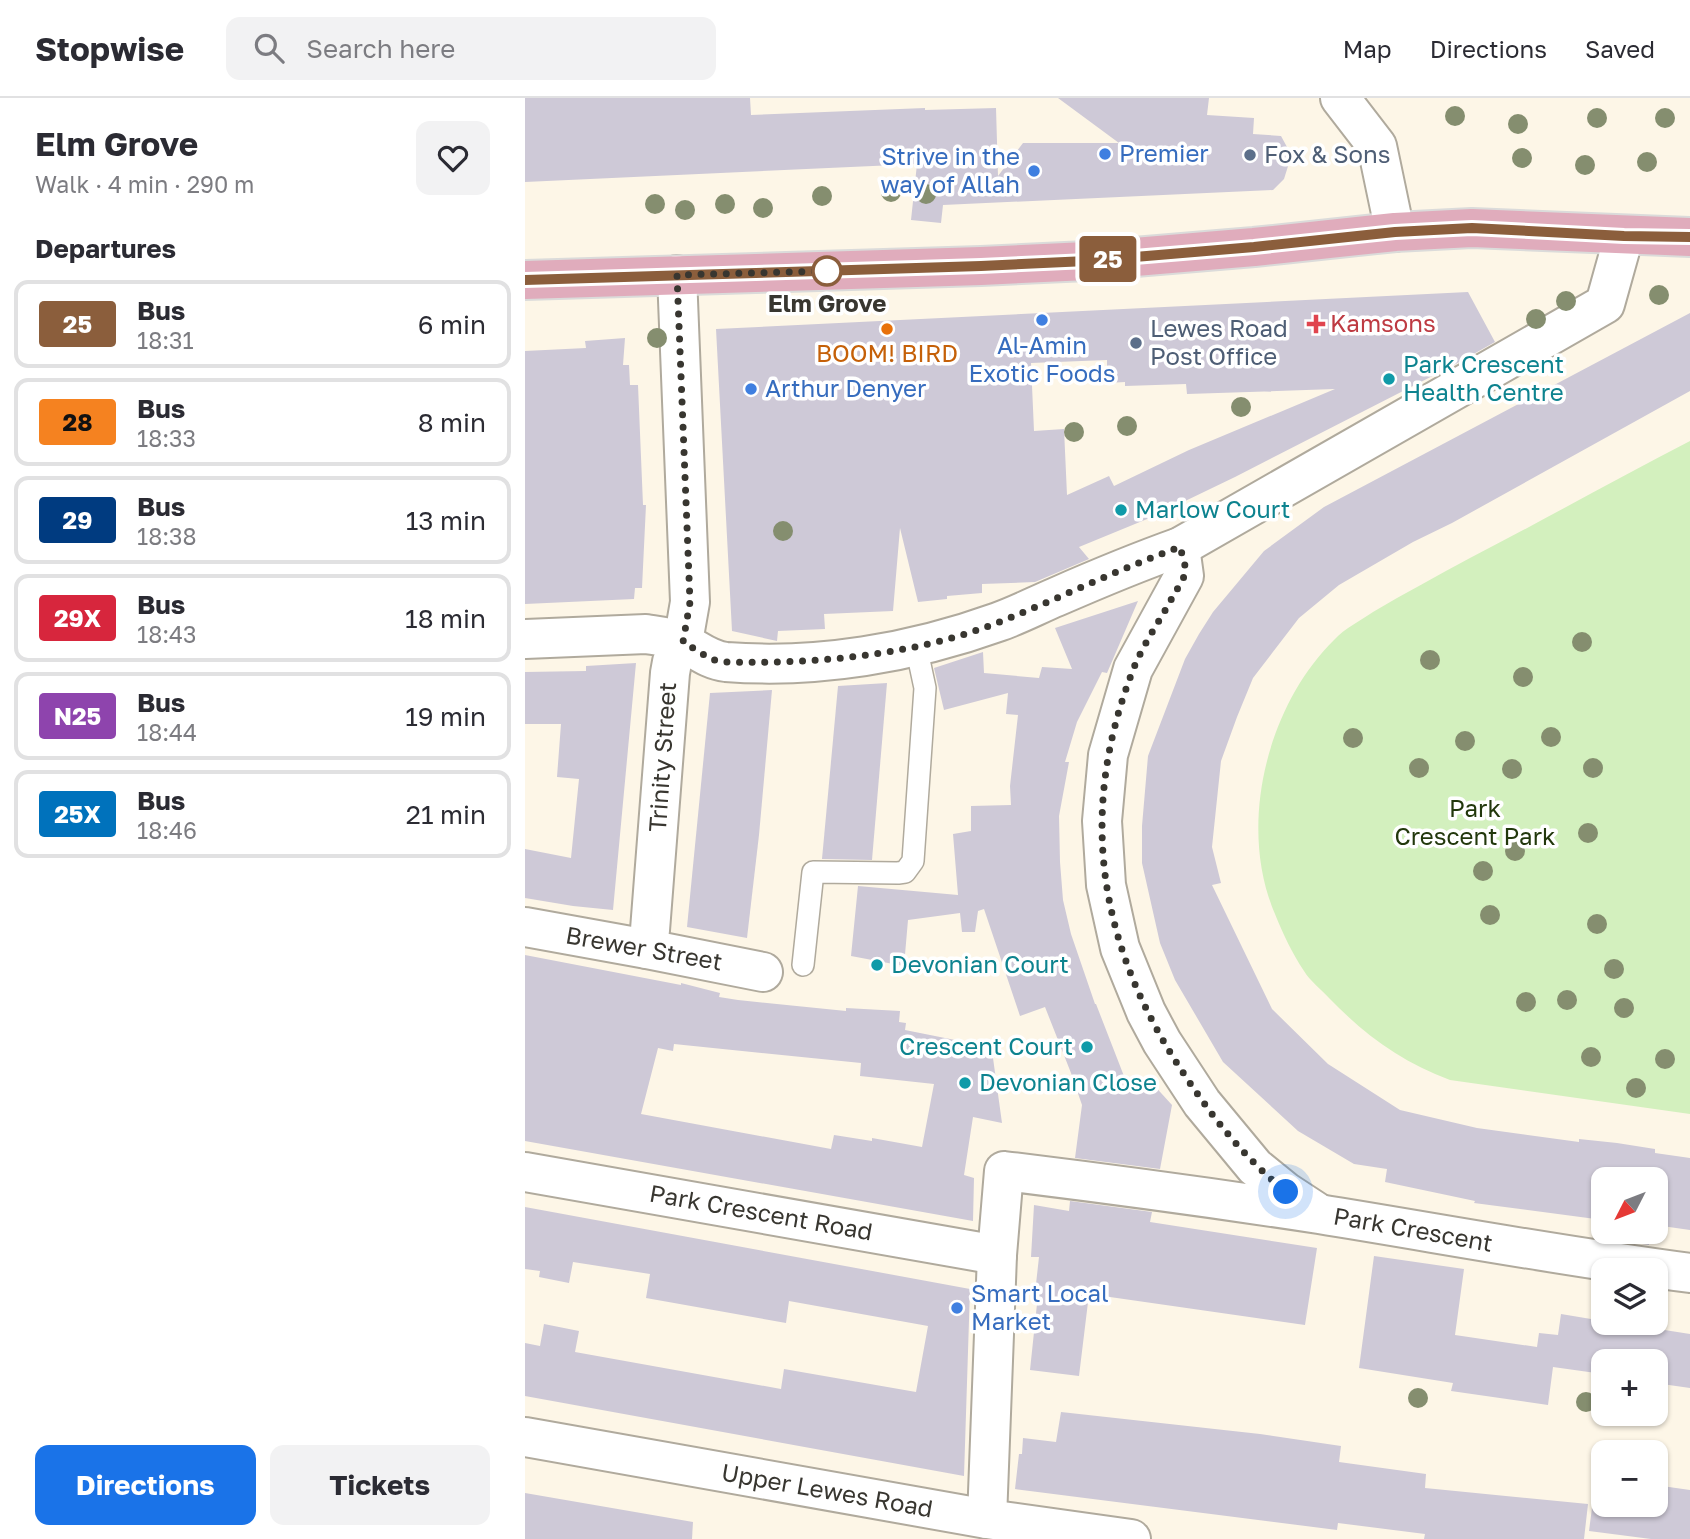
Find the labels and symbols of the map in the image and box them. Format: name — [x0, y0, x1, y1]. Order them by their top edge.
place label: Premier — [1119, 138, 1209, 167]
place label: Fox & Sons — [1264, 139, 1390, 168]
place label: Strive in the way of Allah — [880, 141, 1020, 198]
marker: Premier — [1097, 146, 1113, 162]
marker: Fox & Sons — [1242, 147, 1258, 163]
marker: Strive in the way of Allah — [1026, 163, 1042, 179]
line badge: 25 — [1077, 236, 1139, 282]
marker: Elm Grove — [812, 256, 842, 286]
place label: Elm Grove — [768, 288, 886, 317]
place label: Kamsons — [1330, 308, 1436, 337]
marker: Al-Amin Exotic Foods — [1034, 312, 1050, 328]
place label: Lewes Road Post Office — [1150, 313, 1288, 370]
marker: Kamsons — [1308, 316, 1324, 332]
marker: BOOM! BIRD — [879, 321, 895, 337]
place label: Al-Amin Exotic Foods — [968, 330, 1116, 387]
marker: Lewes Road Post Office — [1128, 335, 1144, 351]
place label: BOOM! BIRD — [816, 338, 958, 367]
place label: Park Crescent Health Centre — [1403, 349, 1564, 406]
marker: Park Crescent Health Centre — [1381, 371, 1397, 387]
place label: Arthur Denyer — [765, 373, 926, 402]
marker: Arthur Denyer — [743, 381, 759, 397]
place label: Marlow Court — [1135, 494, 1290, 523]
marker: Marlow Court — [1113, 502, 1129, 518]
street label: Trinity Street — [642, 681, 681, 833]
park label: Park Crescent Park — [1394, 793, 1556, 850]
street label: Brewer Street — [564, 919, 725, 976]
place label: Devonian Court — [891, 949, 1069, 978]
marker: Devonian Court — [869, 957, 885, 973]
place label: Crescent Court — [899, 1031, 1073, 1060]
marker: Crescent Court — [1079, 1039, 1095, 1055]
place label: Devonian Close — [979, 1067, 1157, 1096]
marker: Devonian Close — [957, 1075, 973, 1091]
north arrow — [1591, 1167, 1668, 1244]
your location — [1268, 1174, 1303, 1209]
street label: Park Crescent Road — [647, 1178, 875, 1245]
street label: Park Crescent — [1331, 1200, 1495, 1257]
place label: Smart Local Market — [971, 1278, 1109, 1335]
marker: Smart Local Market — [949, 1300, 965, 1316]
street label: Upper Lewes Road — [719, 1457, 935, 1522]

